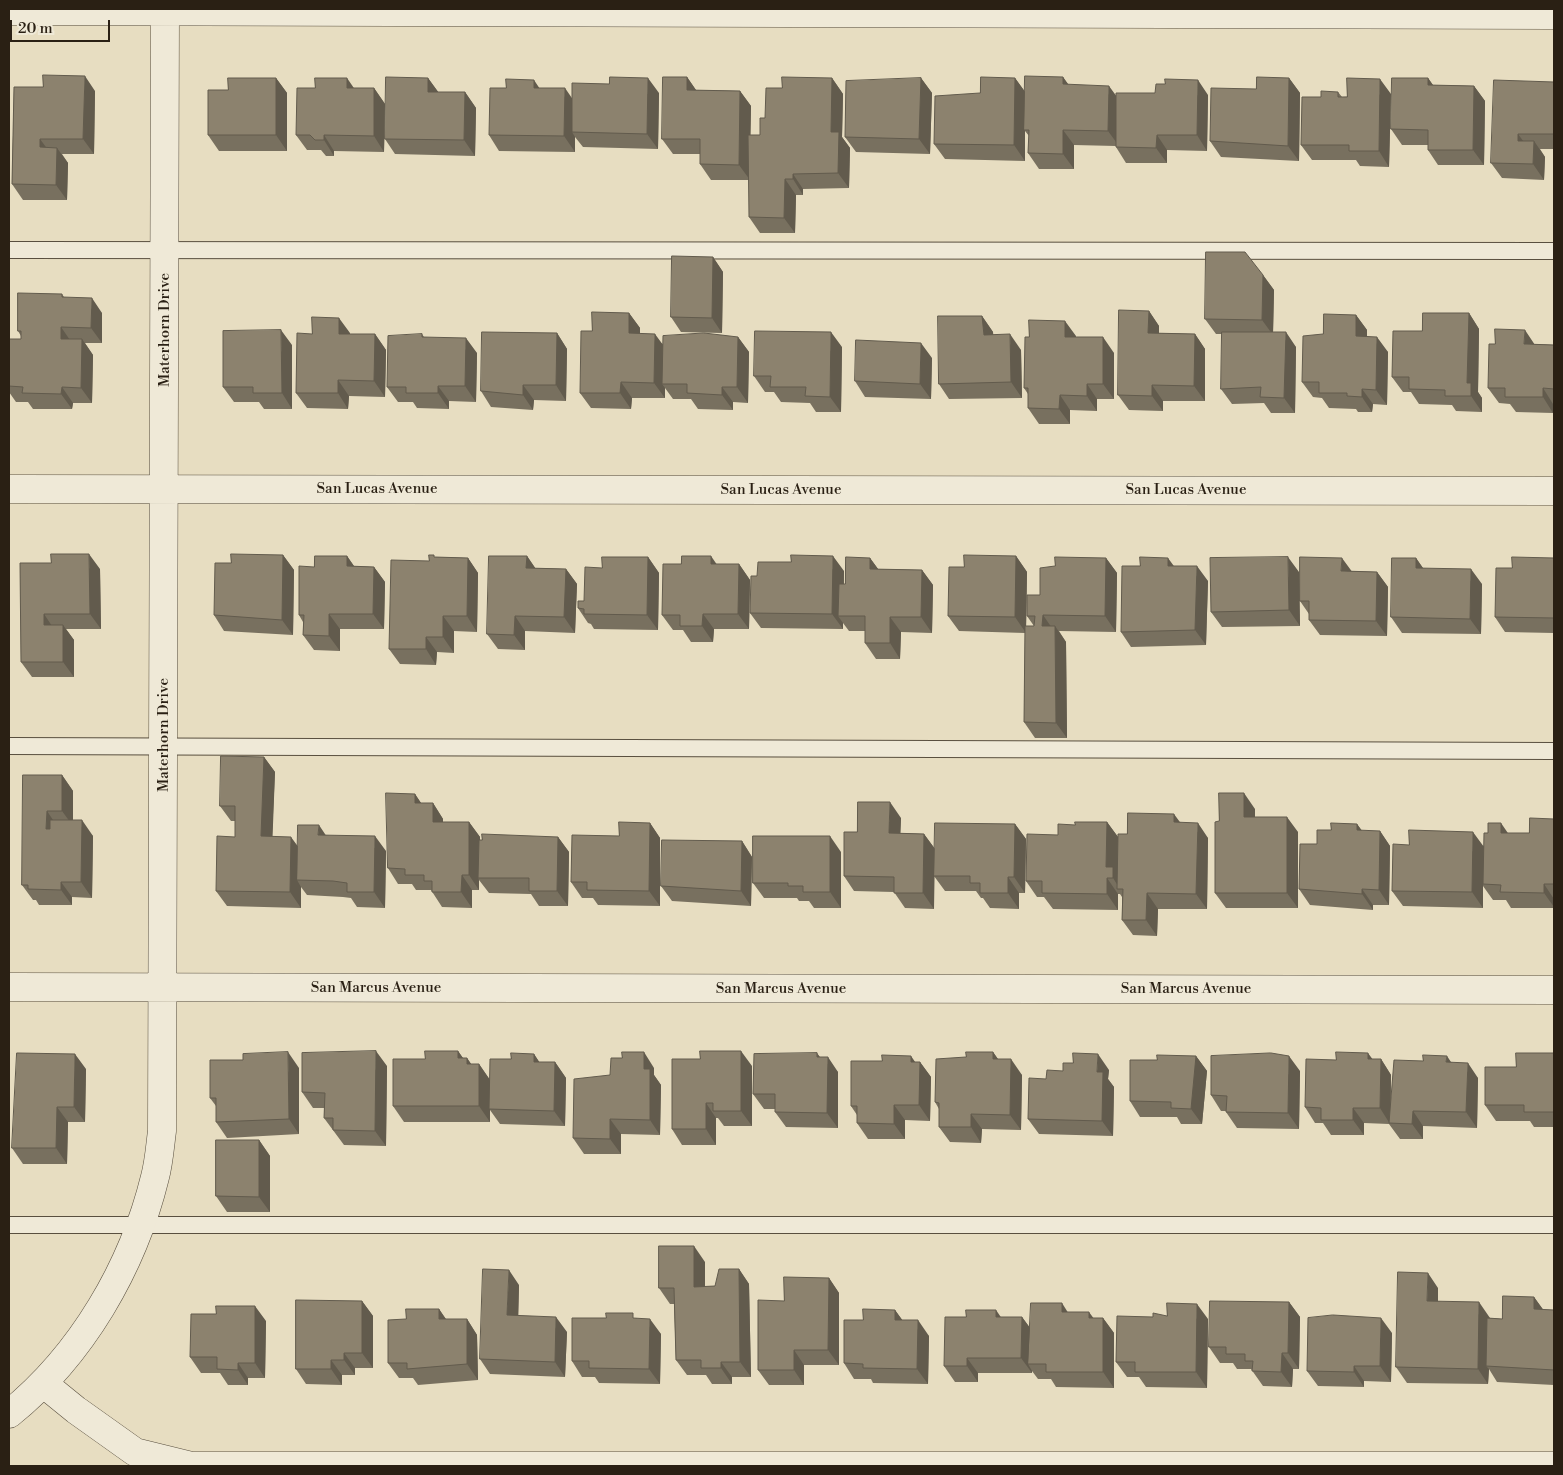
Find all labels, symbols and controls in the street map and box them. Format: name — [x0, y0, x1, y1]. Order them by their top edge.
scale bar — [12, 10, 112, 42]
text: 20 m — [18, 19, 53, 38]
street label: Materhorn Drive — [156, 273, 174, 387]
street label: San Lucas Avenue — [317, 480, 437, 498]
street label: San Lucas Avenue — [721, 481, 841, 499]
street label: San Lucas Avenue — [1126, 481, 1246, 499]
street label: Materhorn Drive — [155, 678, 173, 792]
street label: San Marcus Avenue — [311, 979, 441, 997]
street label: San Marcus Avenue — [716, 980, 846, 998]
street label: San Marcus Avenue — [1121, 980, 1251, 998]

